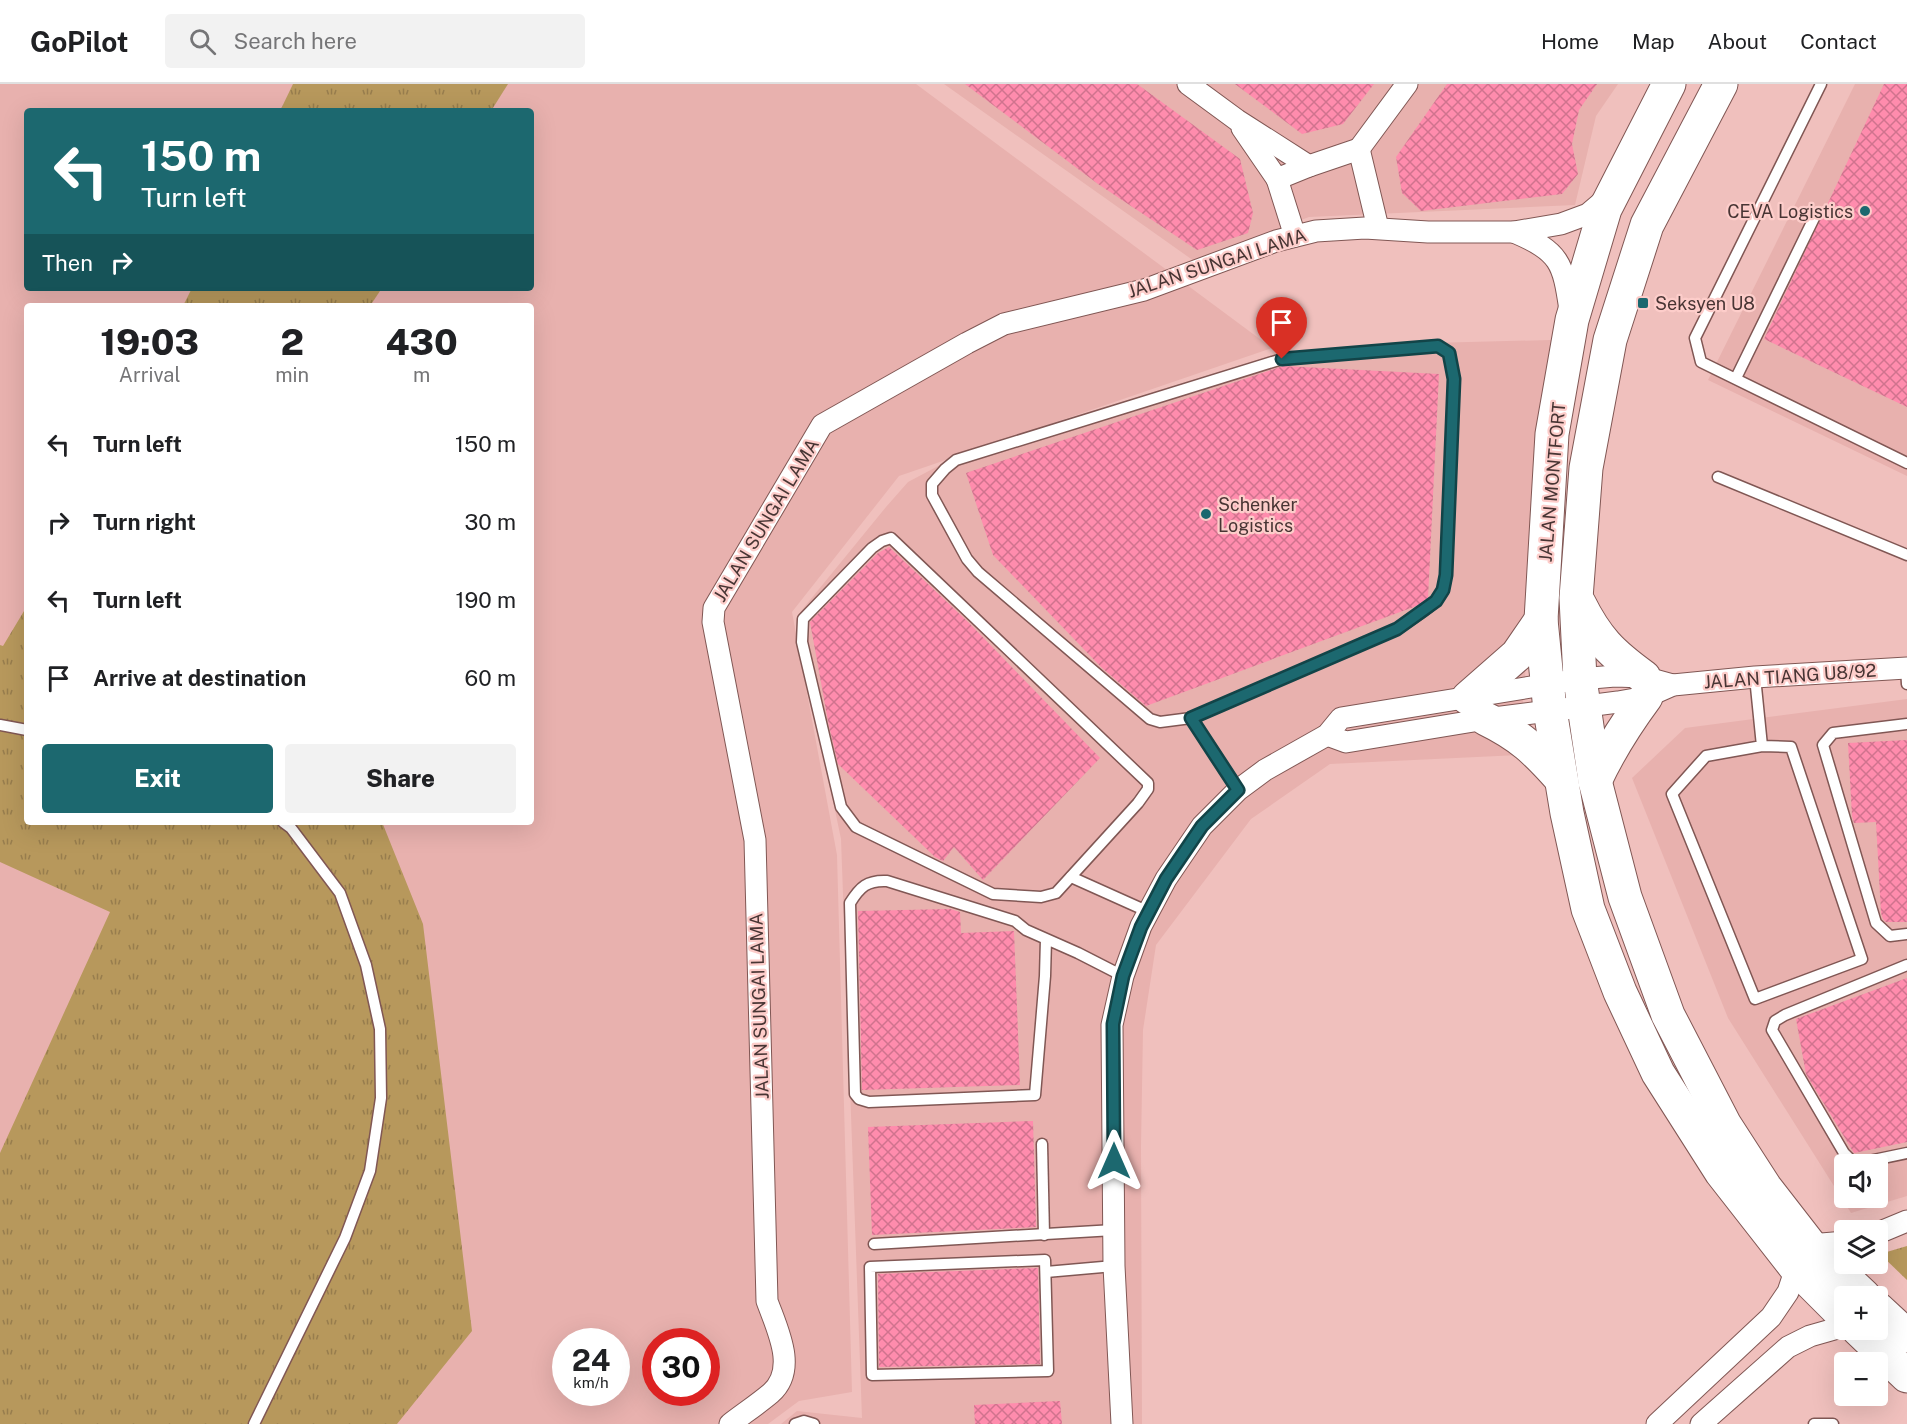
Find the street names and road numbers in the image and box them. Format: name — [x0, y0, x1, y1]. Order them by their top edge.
street label: JALAN SUNGAI LAMA — [1125, 224, 1309, 302]
street label: JALAN MONTFORT — [1535, 401, 1569, 563]
street label: JALAN SUNGAI LAMA — [709, 435, 823, 605]
street label: JALAN TIANG U8/92 — [1703, 659, 1877, 693]
street label: JALAN SUNGAI LAMA — [745, 912, 773, 1100]

